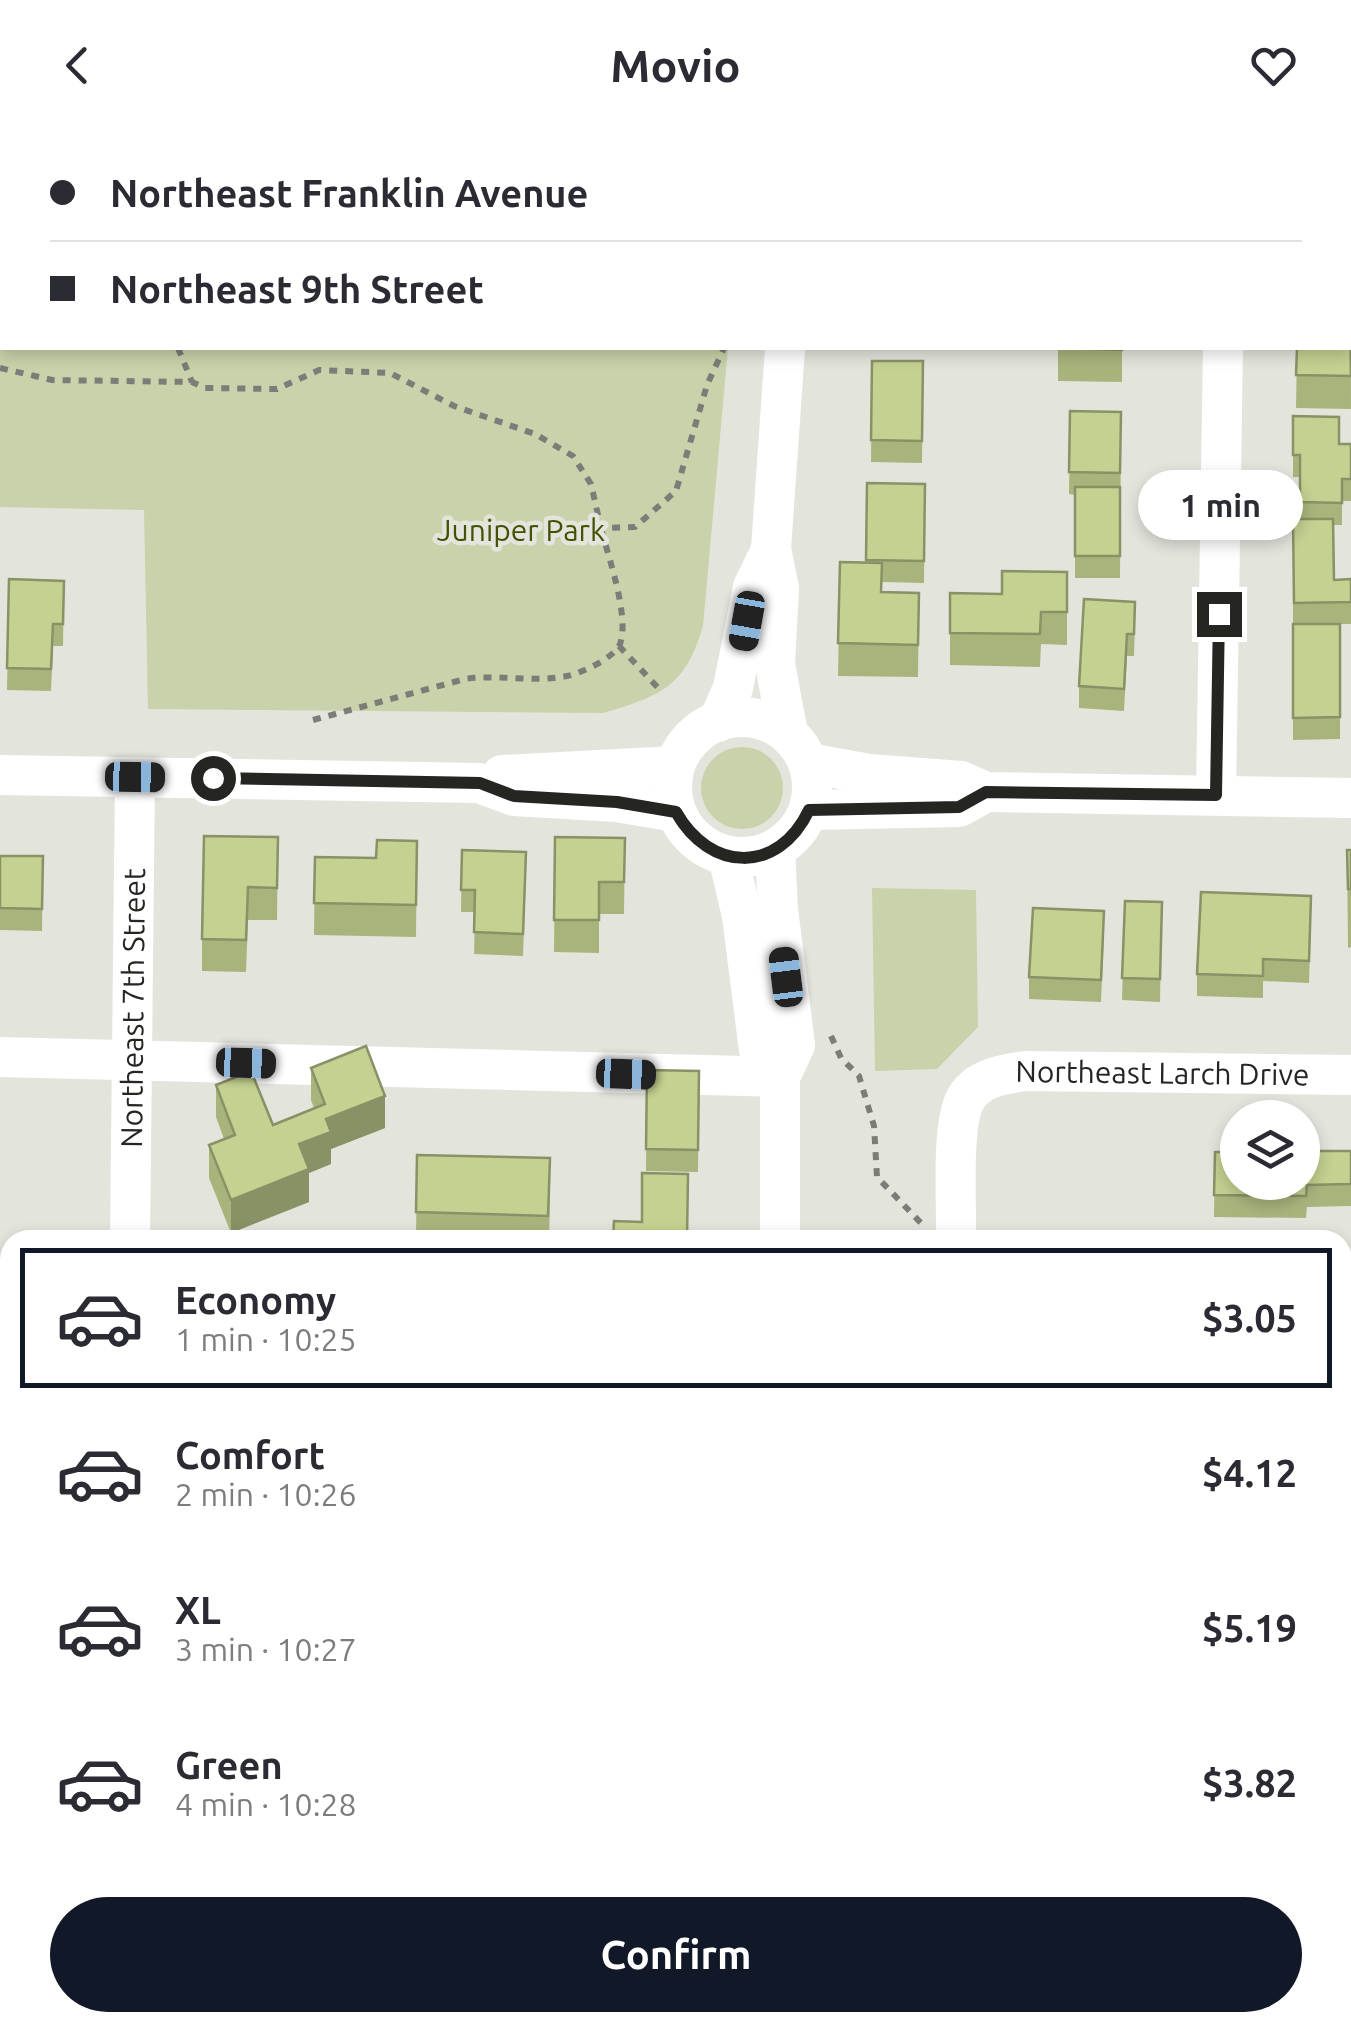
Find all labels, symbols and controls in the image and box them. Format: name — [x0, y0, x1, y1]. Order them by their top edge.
icon: back — [50, 38, 105, 93]
icon: heart — [1246, 38, 1301, 93]
text: Movio — [610, 40, 741, 91]
text: Northeast Franklin Avenue — [110, 172, 588, 214]
text: Northeast 9th Street — [110, 268, 484, 310]
callout: 1 min — [1136, 469, 1302, 539]
text: 1 min — [1180, 487, 1261, 523]
park label: Juniper Park — [437, 513, 605, 547]
car — [727, 589, 767, 653]
route end — [1197, 592, 1242, 637]
route start — [191, 756, 236, 801]
car — [105, 761, 165, 793]
street label: Northeast 7th Street — [114, 868, 151, 1148]
car — [767, 945, 805, 1009]
car — [215, 1047, 277, 1079]
street label: Northeast Larch Drive — [1015, 1054, 1310, 1091]
car — [595, 1058, 657, 1090]
map controls — [1220, 1100, 1320, 1200]
button: layers — [1220, 1100, 1320, 1200]
icon: car — [55, 1273, 145, 1363]
text: Economy — [175, 1279, 336, 1321]
text: $3.05 — [1202, 1297, 1297, 1339]
text: 1 min · 10:25 — [175, 1321, 357, 1357]
icon: car — [55, 1428, 145, 1518]
text: Comfort — [175, 1434, 325, 1476]
text: $4.12 — [1202, 1452, 1297, 1494]
text: 2 min · 10:26 — [175, 1476, 357, 1512]
icon: car — [55, 1583, 145, 1673]
text: XL — [175, 1589, 221, 1631]
text: $5.19 — [1202, 1607, 1297, 1649]
text: 3 min · 10:27 — [175, 1631, 357, 1667]
icon: car — [55, 1738, 145, 1828]
text: Green — [175, 1744, 283, 1786]
text: $3.82 — [1202, 1762, 1297, 1804]
text: 4 min · 10:28 — [175, 1786, 357, 1822]
button: Confirm — [50, 1897, 1302, 2012]

